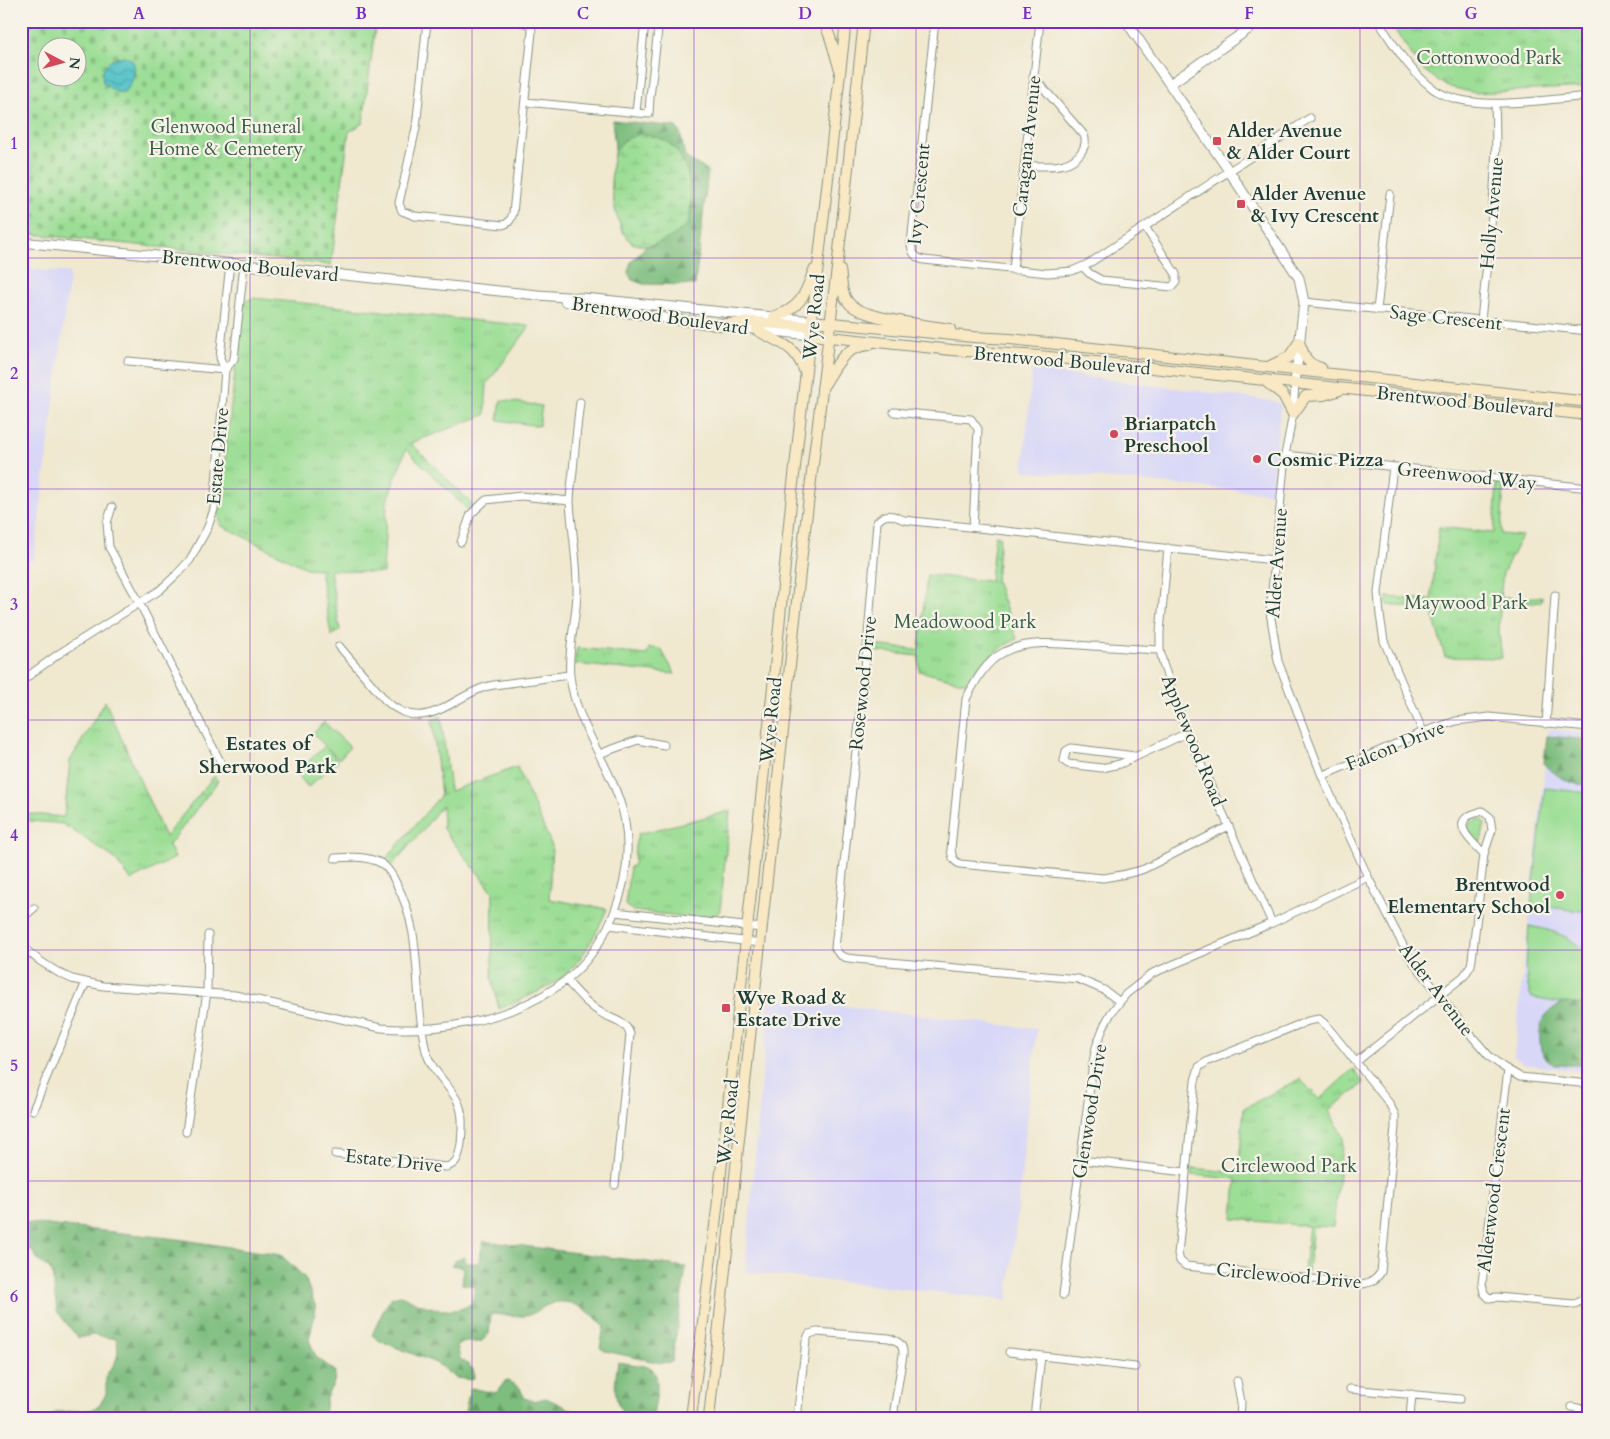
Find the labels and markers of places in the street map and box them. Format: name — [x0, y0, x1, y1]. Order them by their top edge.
place label: Alder Avenue & Alder Court — [1227, 118, 1351, 166]
marker: Alder Avenue & Alder Court — [1211, 135, 1223, 147]
place label: Alder Avenue & Ivy Crescent — [1251, 181, 1379, 229]
marker: Alder Avenue & Ivy Crescent — [1235, 198, 1247, 210]
place label: Briarpatch Preschool — [1124, 411, 1217, 459]
marker: Briarpatch Preschool — [1108, 428, 1120, 440]
place label: Cosmic Pizza — [1267, 447, 1384, 473]
marker: Cosmic Pizza — [1251, 453, 1263, 465]
place label: Brentwood Elementary School — [1387, 872, 1550, 920]
marker: Brentwood Elementary School — [1554, 889, 1566, 901]
place label: Wye Road & Estate Drive — [735, 985, 847, 1033]
marker: Wye Road & Estate Drive — [720, 1002, 732, 1014]

